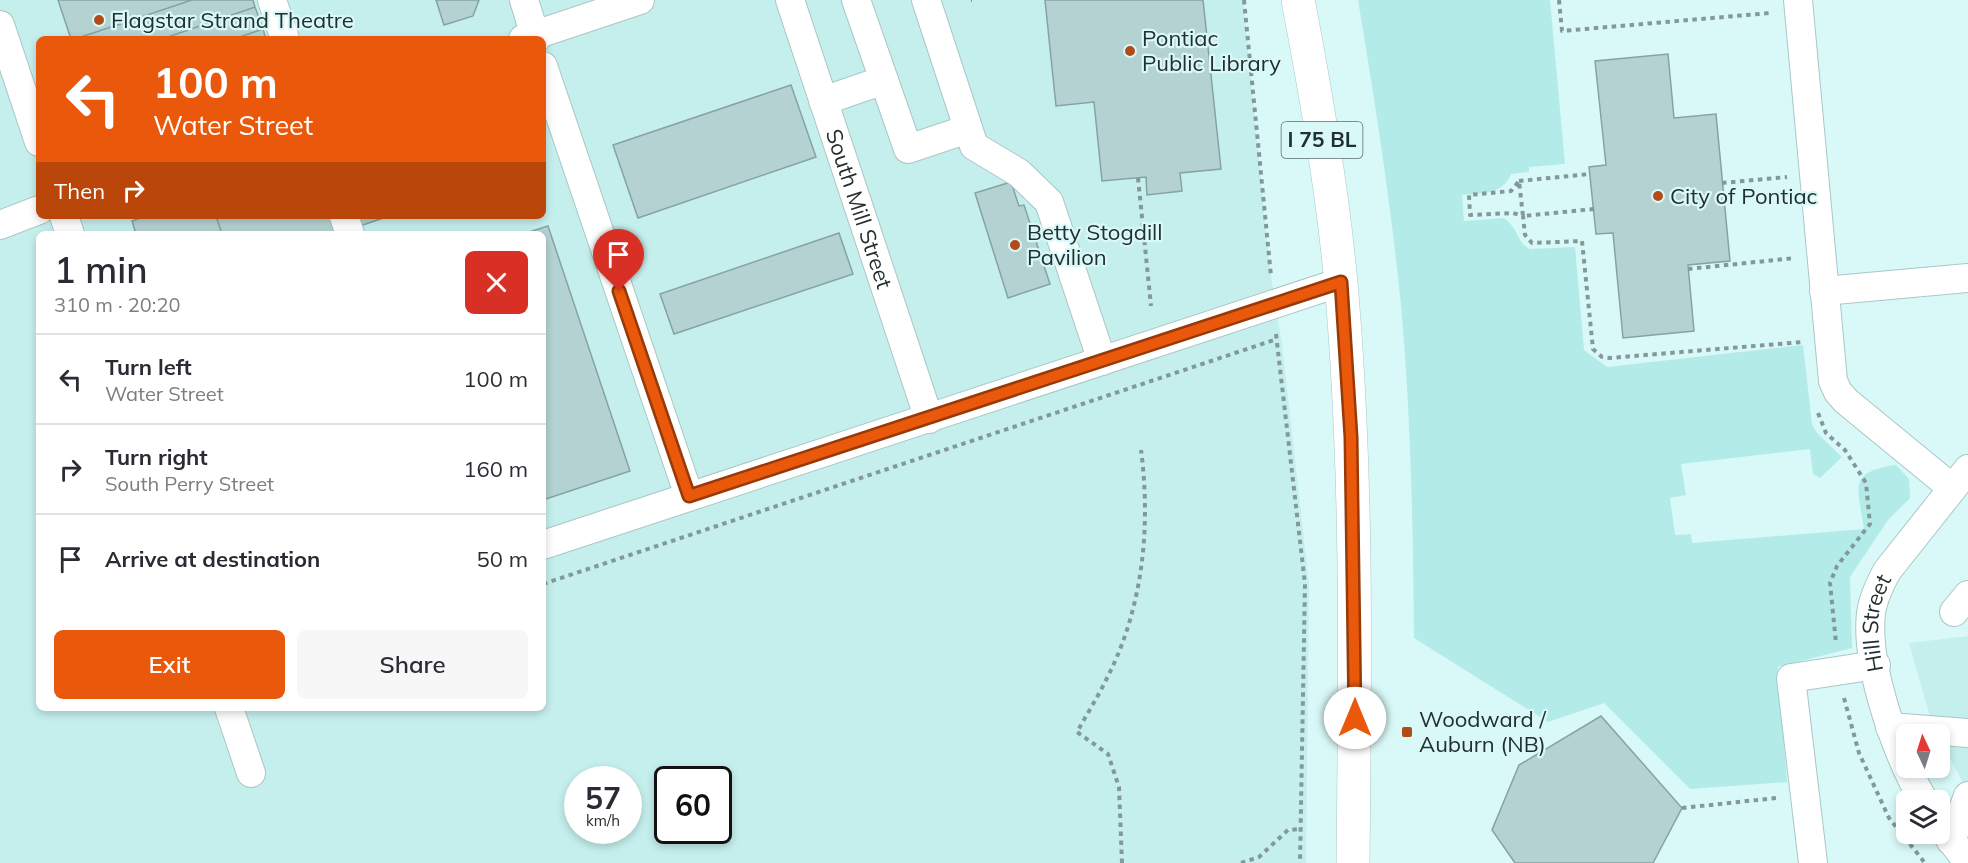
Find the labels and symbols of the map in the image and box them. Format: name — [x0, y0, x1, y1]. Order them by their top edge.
place label: Flagstar Strand Theatre — [111, 6, 354, 34]
marker: Flagstar Strand Theatre — [92, 13, 106, 27]
place label: Pontiac Public Library — [1142, 24, 1281, 77]
marker: Pontiac Public Library — [1123, 44, 1137, 58]
road number: I 75 BL — [1282, 122, 1362, 158]
street label: South Mill Street — [820, 125, 899, 293]
place label: City of Pontiac — [1670, 182, 1818, 210]
marker: City of Pontiac — [1651, 189, 1665, 203]
place label: Betty Stogdill Pavilion — [1027, 218, 1163, 271]
pin — [593, 229, 644, 291]
marker: Betty Stogdill Pavilion — [1008, 238, 1022, 252]
street label: Hill Street — [1856, 569, 1897, 674]
position arrow — [1323, 686, 1387, 750]
place label: Woodward / Auburn (NB) — [1419, 705, 1546, 758]
north arrow — [1896, 724, 1950, 778]
marker: Woodward / Auburn (NB) — [1400, 725, 1414, 739]
speed limit sign: 60 — [654, 766, 732, 844]

